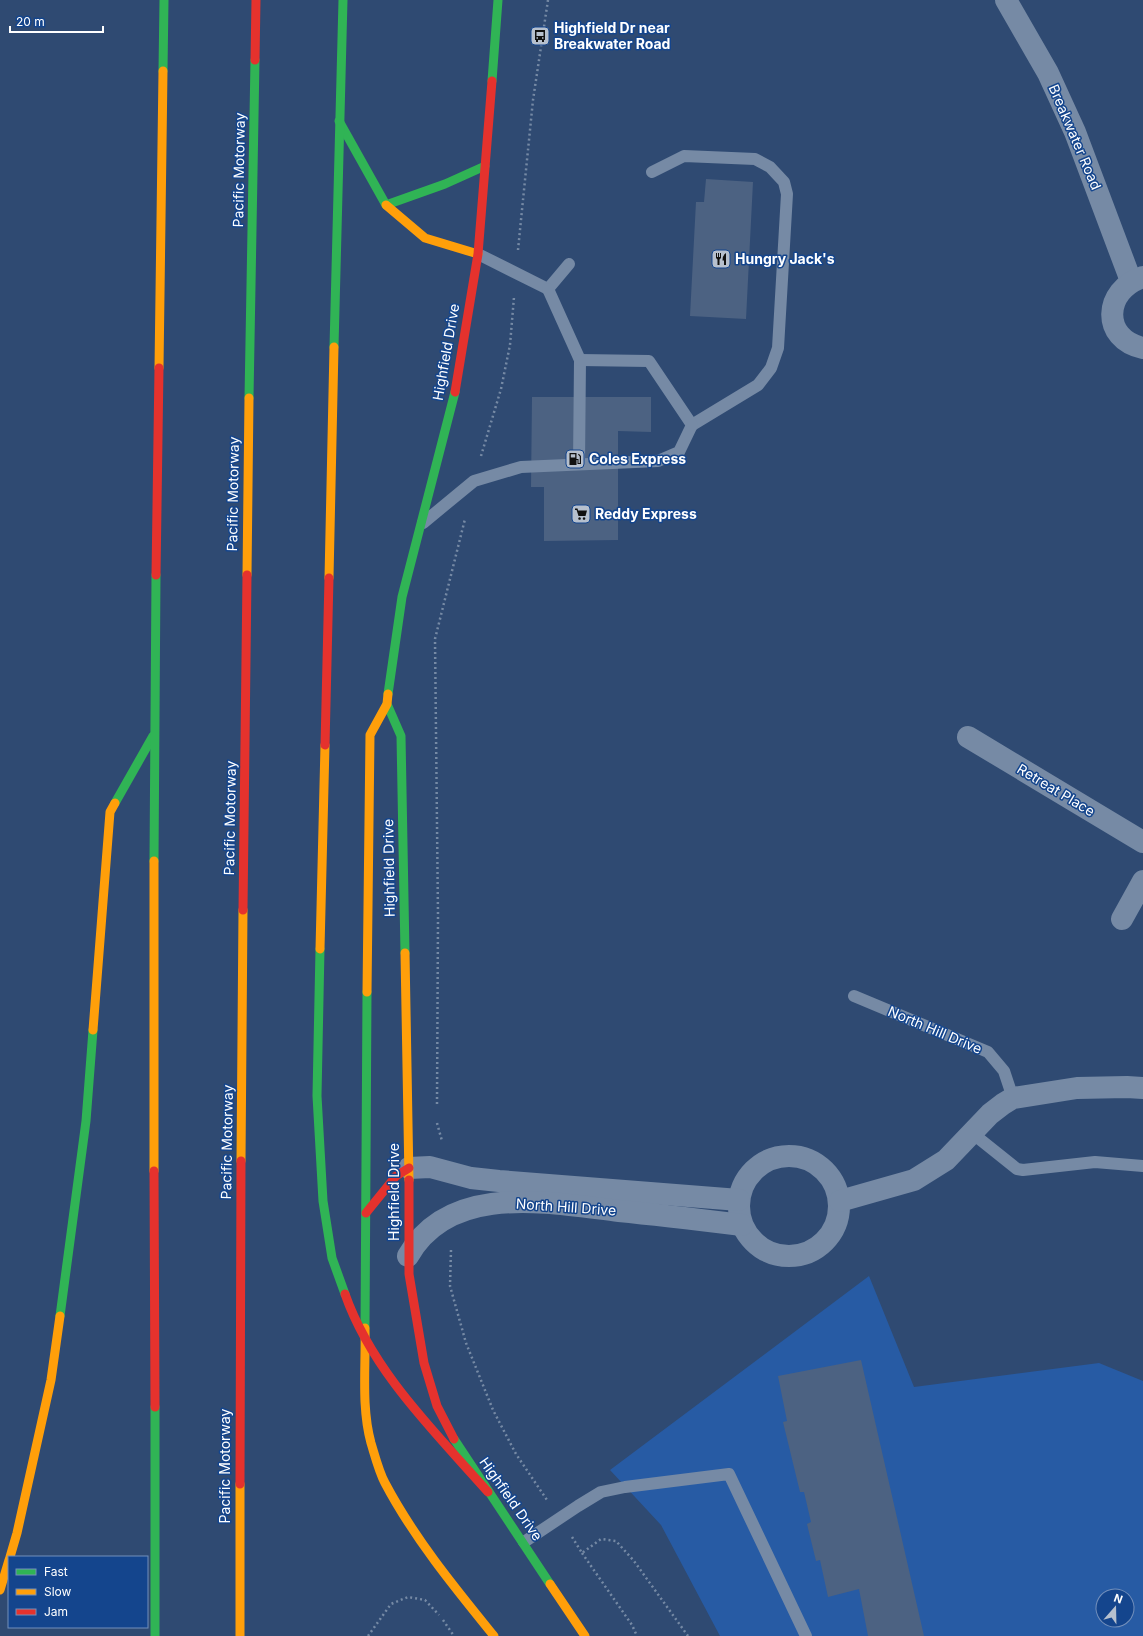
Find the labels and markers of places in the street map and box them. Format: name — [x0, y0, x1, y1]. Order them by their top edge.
place label: Highfield Dr near Breakwater Road — [554, 19, 670, 52]
bus stop icon: Highfield Dr near Breakwater Road — [529, 25, 551, 47]
restaurant icon: Hungry Jack's — [710, 248, 732, 270]
place label: Hungry Jack's — [735, 250, 835, 267]
fuel station icon: Coles Express — [564, 448, 586, 470]
place label: Coles Express — [589, 450, 686, 467]
supermarket icon: Reddy Express — [570, 503, 592, 525]
place label: Reddy Express — [595, 505, 697, 522]

